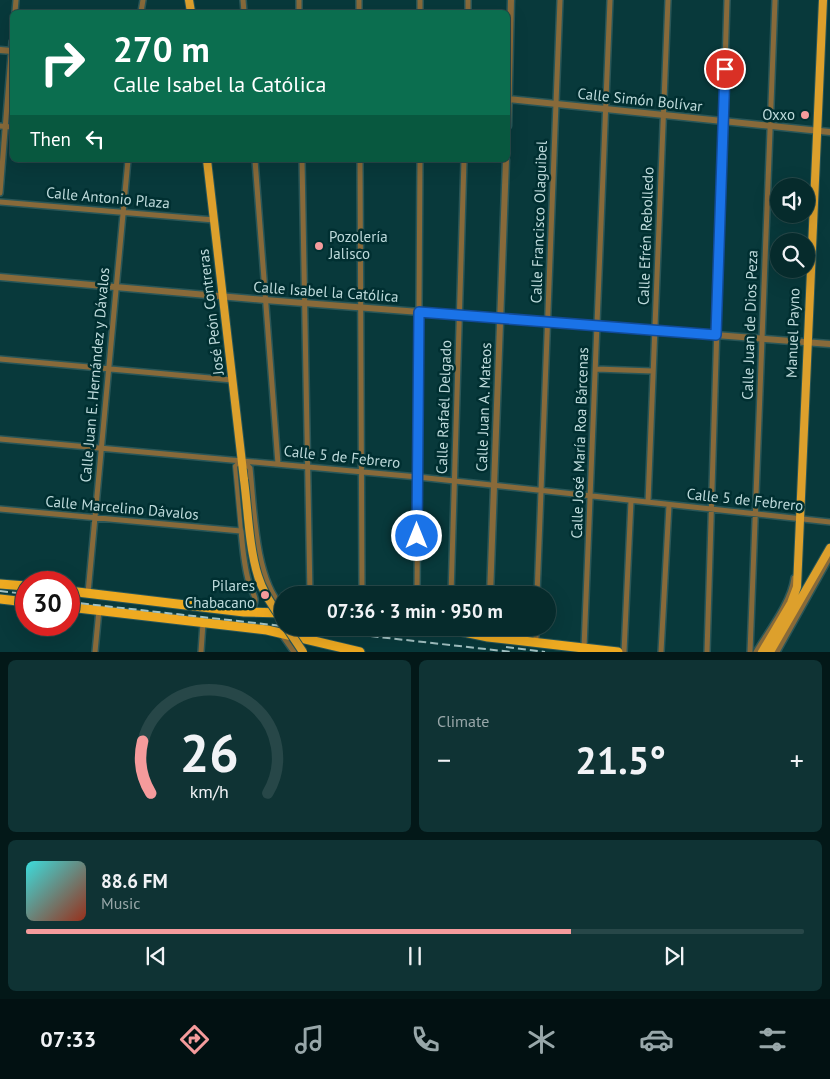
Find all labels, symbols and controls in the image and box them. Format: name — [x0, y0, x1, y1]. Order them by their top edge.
text: 270 m — [113, 26, 210, 72]
icon: right — [30, 30, 95, 95]
pin — [704, 48, 746, 90]
icon: arrive — [711, 55, 739, 83]
text: Calle Isabel la Católica — [113, 70, 326, 98]
street label: Calle Simón Bolívar — [577, 83, 703, 116]
place label: Oxxo — [762, 105, 795, 124]
marker: Oxxo — [799, 109, 811, 121]
icon: left — [81, 125, 109, 153]
text: Then — [30, 127, 71, 151]
street label: Calle Francisco Olaguibel — [526, 140, 551, 304]
street label: Calle Efrén Rebolledo — [634, 167, 657, 305]
map controls — [770, 178, 815, 278]
button: sound — [770, 178, 815, 223]
street label: Calle Antonio Plaza — [45, 183, 171, 212]
place label: Pozolería Jalisco — [328, 227, 388, 263]
button: search — [770, 233, 815, 278]
marker: Pozolería Jalisco — [313, 240, 325, 252]
street label: José Peón Contreras — [193, 248, 228, 377]
street label: Calle Juan de Dios Peza — [737, 250, 762, 400]
street label: Calle Juan E. Hernández y Dávalos — [76, 267, 113, 483]
street label: Calle Isabel la Católica — [253, 277, 399, 306]
street label: Manuel Payno — [781, 288, 804, 378]
street label: Calle Rafaél Delgado — [432, 340, 455, 474]
street label: Calle Juan A. Mateos — [472, 342, 495, 472]
street label: Calle José María Roa Bárcenas — [567, 347, 592, 539]
street label: Calle 5 de Febrero — [283, 441, 401, 472]
street label: Calle 5 de Febrero — [686, 484, 804, 515]
street label: Calle Marcelino Dávalos — [45, 491, 200, 524]
position arrow — [390, 509, 442, 561]
speed limit sign: 30 — [15, 571, 80, 636]
place label: Pilares Chabacano — [185, 576, 255, 612]
marker: Pilares Chabacano — [259, 589, 271, 601]
text: 07:36 · 3 min · 950 m — [327, 599, 503, 623]
text: Climate — [437, 711, 489, 731]
text: 26 — [180, 719, 239, 786]
text: 21.5° — [575, 735, 666, 784]
text: − — [437, 741, 451, 778]
text: + — [790, 741, 804, 778]
text: km/h — [190, 780, 229, 803]
text: 88.6 FM — [101, 869, 168, 893]
text: Music — [101, 893, 141, 913]
icon: previous — [142, 942, 170, 970]
icon: pause — [401, 942, 429, 970]
icon: next — [660, 942, 688, 970]
icon: directions — [177, 1022, 212, 1057]
icon: music — [292, 1022, 327, 1057]
icon: phone — [408, 1022, 443, 1057]
icon: climate — [524, 1022, 559, 1057]
icon: car — [639, 1022, 674, 1057]
icon: filters — [755, 1022, 790, 1057]
text: 07:33 — [40, 1025, 96, 1053]

